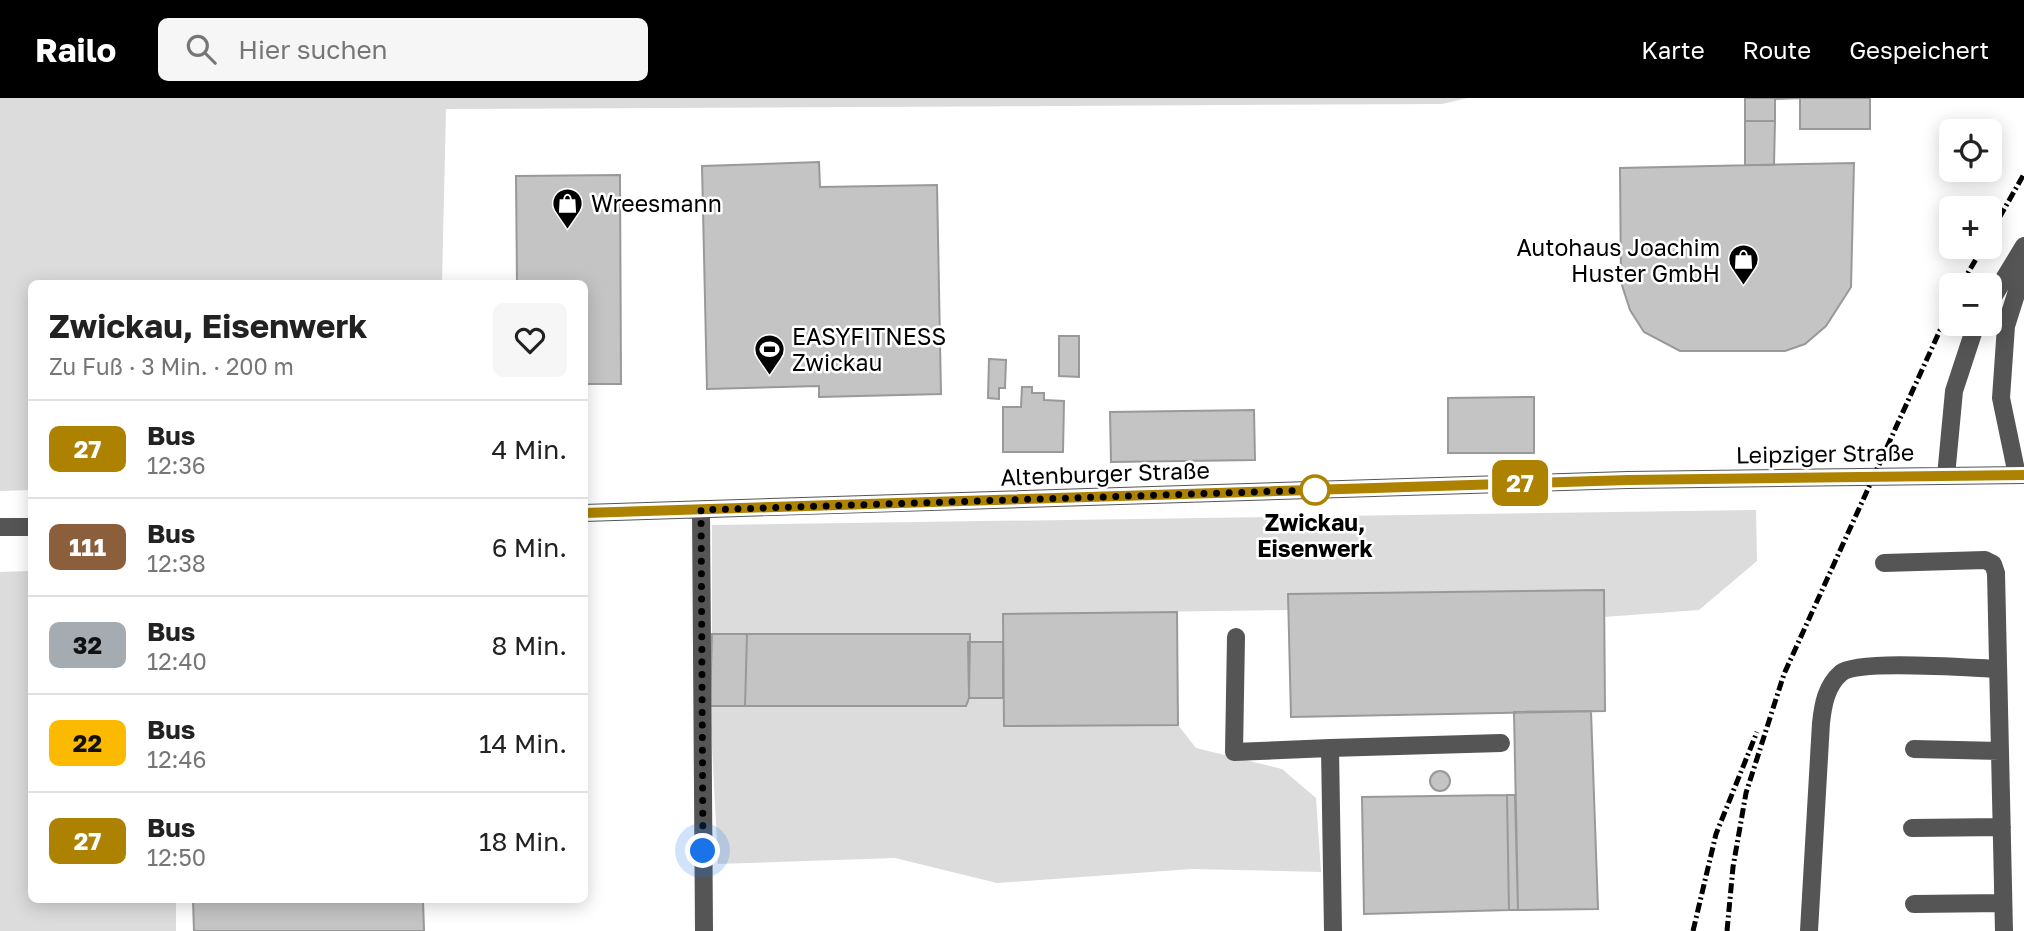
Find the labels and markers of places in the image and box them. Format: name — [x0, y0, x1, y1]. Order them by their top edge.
shop icon: Wreesmann — [551, 186, 585, 230]
place label: Wreesmann — [591, 189, 722, 217]
place label: Autohaus Joachim Huster GmbH — [1516, 233, 1720, 287]
shop icon: Autohaus Joachim Huster GmbH — [1726, 243, 1760, 287]
place label: EASYFITNESS Zwickau — [792, 322, 946, 376]
sports icon: EASYFITNESS Zwickau — [752, 332, 786, 376]
marker: Zwickau, Eisenwerk — [1300, 475, 1330, 505]
place label: Zwickau, Eisenwerk — [1257, 508, 1373, 562]

